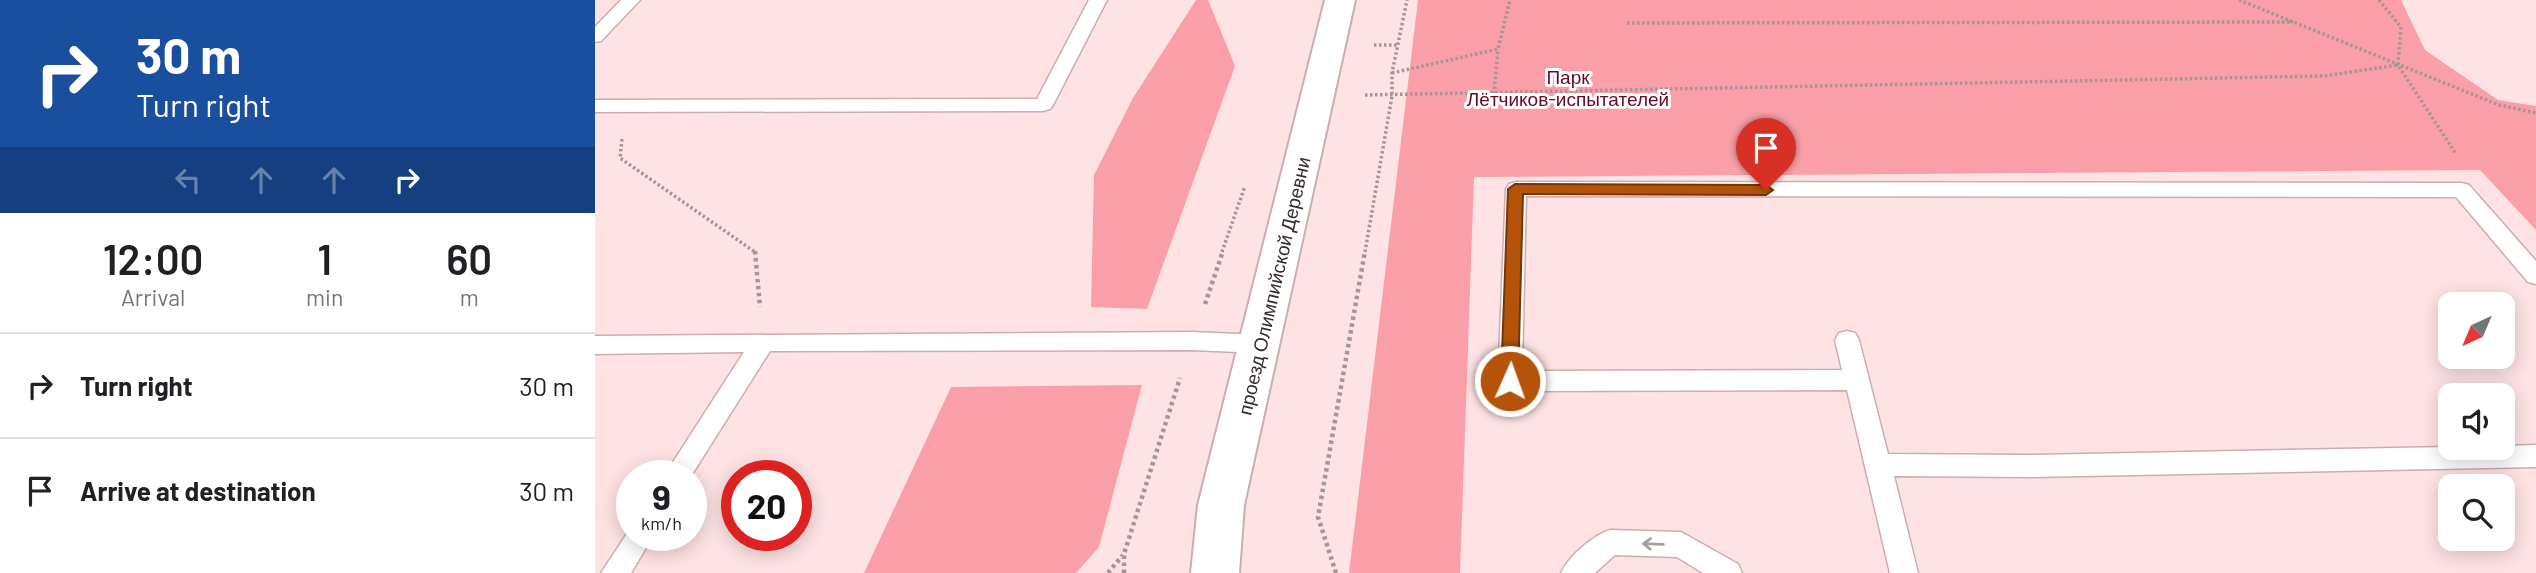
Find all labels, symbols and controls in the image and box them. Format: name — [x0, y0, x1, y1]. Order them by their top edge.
text: 30 m — [136, 25, 241, 84]
icon: right — [21, 28, 112, 119]
park label: Парк Лётчиков-испытателей — [1467, 65, 1669, 110]
text: Turn right — [136, 85, 271, 123]
pin — [1736, 118, 1796, 190]
icon: arrive — [1747, 129, 1785, 167]
street label: проезд Олимпийской Деревни — [1233, 155, 1314, 417]
icon: left — [169, 161, 207, 199]
icon: ahead — [242, 161, 280, 199]
icon: ahead — [315, 161, 353, 199]
icon: right — [388, 161, 426, 199]
text: 12:00 — [103, 233, 203, 283]
text: 1 — [317, 233, 332, 283]
text: 60 — [446, 233, 492, 283]
text: Arrival — [121, 283, 185, 311]
text: min — [306, 283, 343, 311]
text: m — [460, 283, 479, 311]
north arrow — [2438, 292, 2515, 369]
map controls — [2438, 292, 2515, 551]
position arrow — [1473, 344, 1547, 418]
icon: right — [21, 367, 59, 405]
text: Turn right — [80, 370, 193, 401]
text: 30 m — [519, 370, 574, 401]
button: sound — [2438, 383, 2515, 460]
speed limit sign: 20 — [721, 460, 812, 551]
icon: arrive — [21, 472, 59, 510]
button: search — [2438, 474, 2515, 551]
text: Arrive at destination — [80, 475, 316, 506]
text: 30 m — [519, 475, 574, 506]
text: 9 — [652, 475, 671, 517]
text: km/h — [641, 512, 682, 534]
one-way arrow — [1642, 537, 1665, 550]

